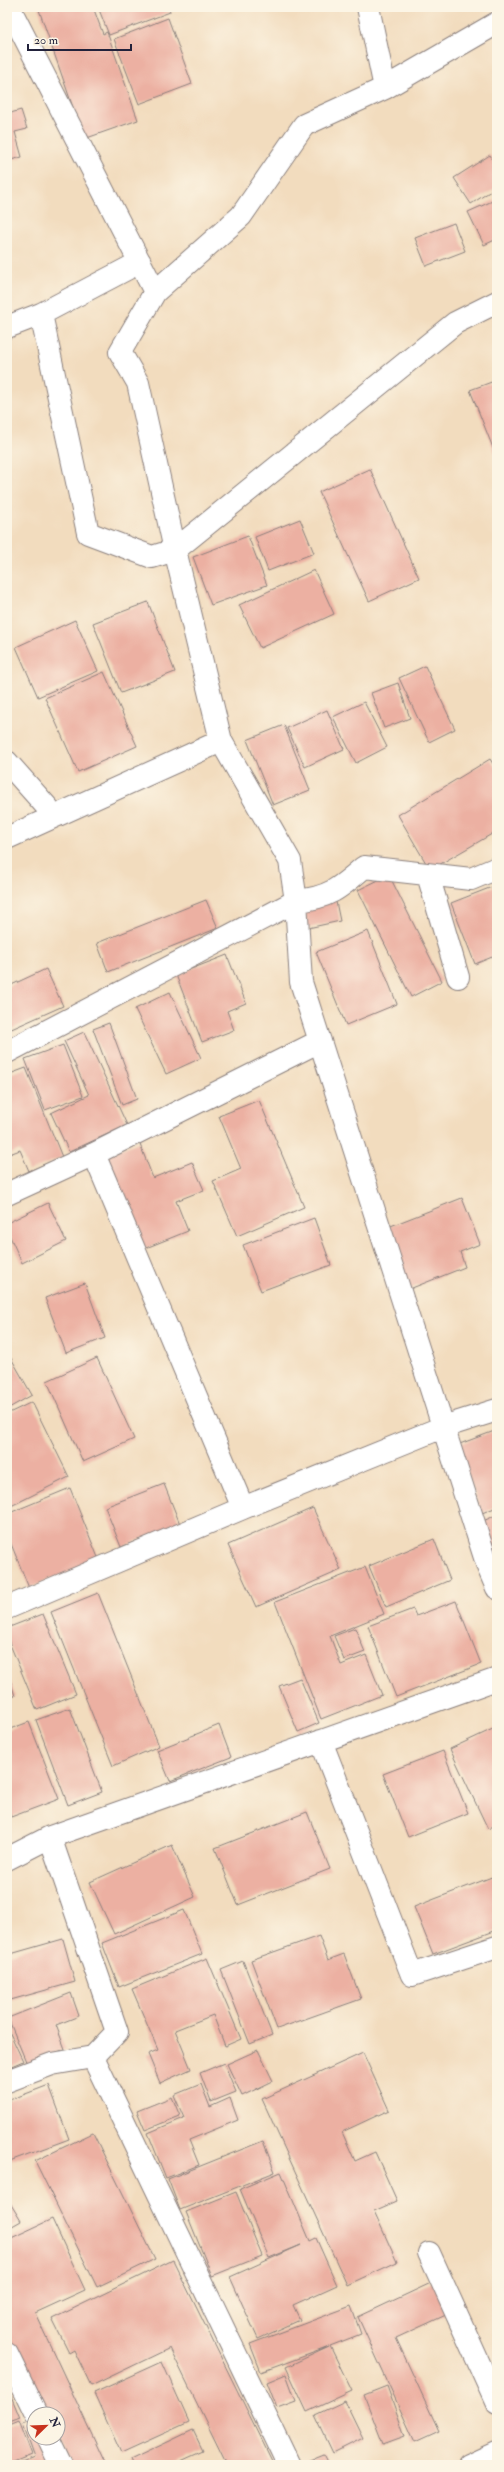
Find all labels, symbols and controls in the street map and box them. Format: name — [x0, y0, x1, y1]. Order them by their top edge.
scale bar — [28, 26, 131, 52]
text: 20 m — [34, 33, 59, 48]
north arrow — [26, 2406, 66, 2446]
text: N — [46, 2414, 63, 2430]

